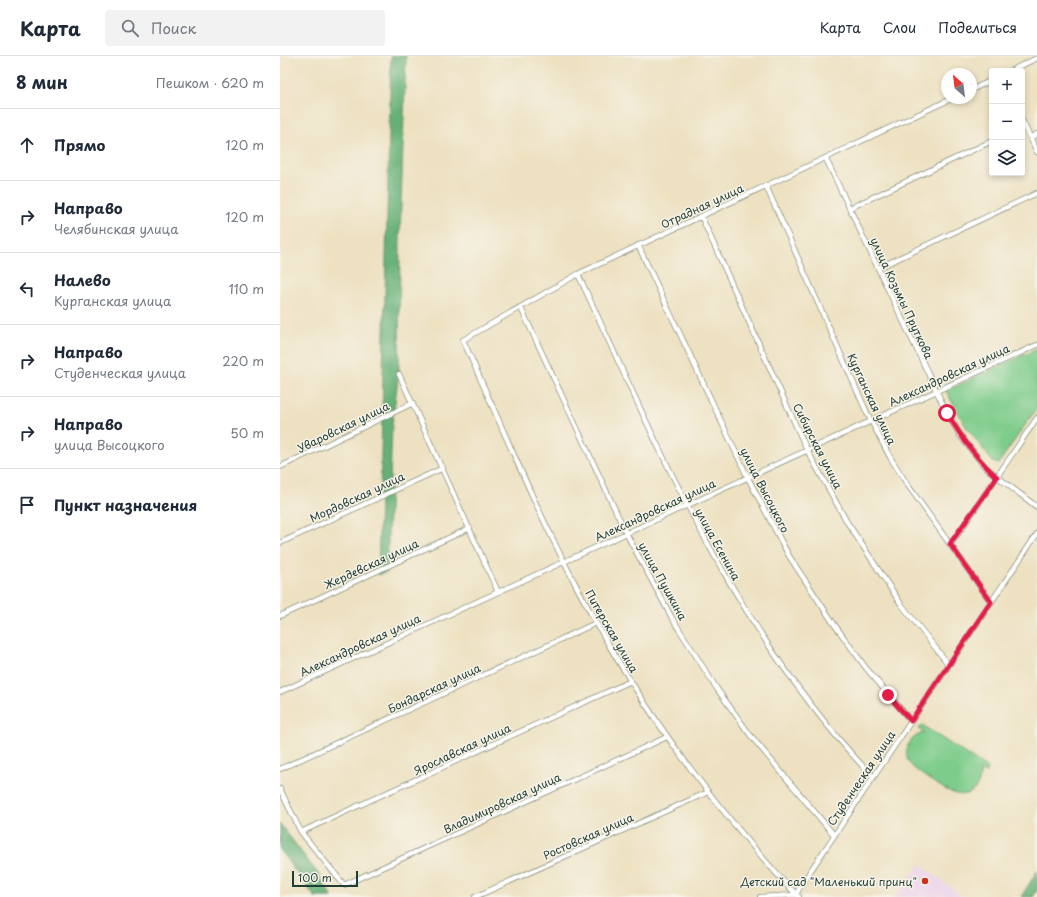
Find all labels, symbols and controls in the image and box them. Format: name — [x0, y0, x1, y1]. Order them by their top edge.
search box — [105, 10, 385, 46]
text: Карта — [20, 14, 81, 42]
text: Поиск — [151, 16, 196, 39]
icon: search — [119, 17, 141, 39]
text: Карта — [820, 17, 861, 38]
text: Слои — [883, 17, 916, 38]
text: Поделиться — [938, 17, 1017, 38]
north arrow — [941, 68, 977, 104]
map controls — [989, 68, 1025, 176]
button: + — [989, 68, 1025, 104]
text: 8 мин — [16, 69, 68, 95]
text: Пешком · 620 m — [156, 73, 264, 92]
button: − — [989, 104, 1025, 140]
text: Прямо — [54, 133, 105, 156]
icon: ahead — [16, 134, 38, 156]
text: 120 m — [225, 135, 264, 154]
button: layers — [989, 140, 1025, 176]
street label: Отрадная улица — [658, 179, 746, 233]
text: Направо — [54, 196, 123, 219]
icon: right — [16, 206, 38, 228]
text: 120 m — [225, 207, 264, 226]
text: Челябинская улица — [54, 219, 178, 238]
street label: улица Козьмы Пруткова — [866, 234, 938, 362]
text: Налево — [54, 268, 111, 291]
icon: left — [16, 278, 38, 300]
text: 110 m — [229, 279, 264, 298]
text: Курганская улица — [54, 291, 171, 310]
street label: Александровская улица — [886, 339, 1012, 410]
text: Направо — [54, 340, 123, 363]
icon: right — [16, 350, 38, 372]
street label: Курганская улица — [843, 350, 901, 448]
text: 220 m — [222, 351, 264, 370]
text: Студенческая улица — [54, 363, 186, 382]
street label: Уваровская улица — [294, 397, 392, 457]
street label: Сибирская улица — [789, 400, 847, 492]
route start — [938, 404, 956, 422]
text: Направо — [54, 412, 123, 435]
icon: right — [16, 422, 38, 444]
text: 50 m — [230, 423, 264, 442]
text: улица Высоцкого — [54, 435, 165, 454]
street label: улица Высоцкого — [736, 444, 794, 536]
street label: Мордовская улица — [307, 467, 407, 526]
street label: Александровская улица — [592, 474, 718, 545]
text: Пункт назначения — [54, 493, 197, 516]
icon: arrive — [16, 494, 38, 516]
street label: улица Есенина — [691, 505, 745, 583]
street label: Жердевская улица — [321, 534, 421, 593]
street label: улица Пушкина — [634, 539, 692, 623]
street label: Питерская улица — [581, 586, 643, 676]
street label: Александровская улица — [297, 609, 423, 680]
street label: Бондарская улица — [385, 659, 483, 717]
route end — [879, 686, 897, 704]
street label: Ярославская улица — [410, 719, 514, 779]
street label: Студенческая улица — [823, 727, 899, 829]
street label: Владимировская улица — [441, 768, 564, 838]
street label: Ростовская улица — [540, 808, 636, 864]
scale bar — [292, 869, 358, 888]
text: 100 m — [298, 869, 332, 886]
place label: Детский сад "Маленький принц" — [740, 873, 917, 890]
marker: Детский сад "Маленький принц" — [920, 876, 930, 886]

